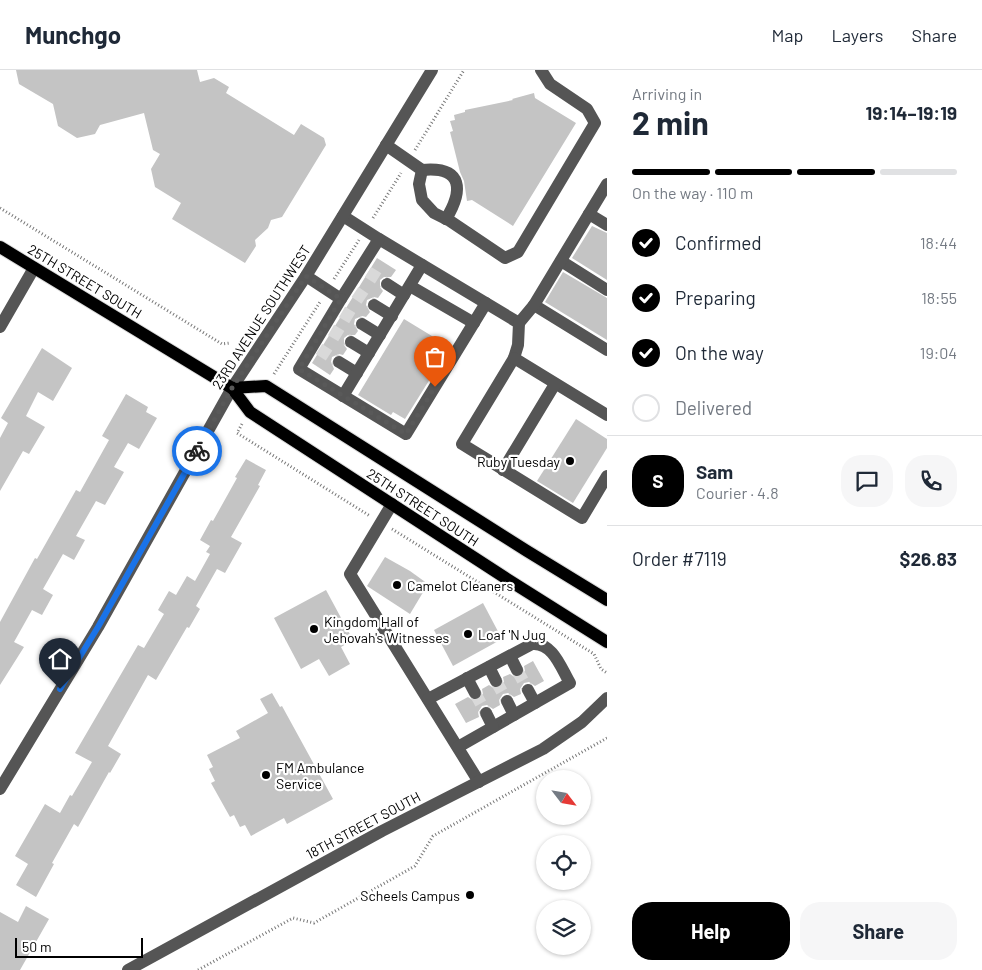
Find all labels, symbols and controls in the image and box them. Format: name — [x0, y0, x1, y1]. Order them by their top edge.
text: Munchgo — [25, 20, 121, 49]
text: Map — [771, 24, 803, 46]
text: Layers — [831, 24, 884, 46]
text: Share — [912, 24, 957, 46]
text: Arriving in — [632, 84, 702, 103]
text: 19:14–19:19 — [865, 101, 957, 124]
text: 2 min — [632, 103, 709, 141]
text: On the way · 110 m — [632, 183, 753, 202]
icon: check — [632, 229, 660, 257]
text: Confirmed — [675, 231, 762, 254]
text: 18:44 — [920, 233, 957, 252]
street label: 25TH STREET SOUTH — [25, 240, 145, 322]
street label: 23RD AVENUE SOUTHWEST — [208, 242, 314, 392]
icon: check — [632, 284, 660, 312]
text: Preparing — [675, 286, 756, 309]
text: 18:55 — [921, 288, 957, 307]
pin — [414, 336, 456, 387]
icon: check — [632, 339, 660, 367]
text: On the way — [675, 341, 764, 364]
icon: bag — [421, 343, 449, 371]
text: 19:04 — [920, 343, 957, 362]
text: Delivered — [675, 396, 752, 419]
courier — [172, 426, 222, 476]
icon: bike — [183, 437, 211, 465]
place label: Ruby Tuesday — [477, 453, 561, 470]
marker: Ruby Tuesday — [564, 455, 576, 467]
button: chat — [841, 455, 893, 507]
button: phone — [905, 455, 957, 507]
text: Sam — [696, 460, 733, 483]
street label: 25TH STREET SOUTH — [364, 465, 482, 549]
text: S — [652, 469, 664, 492]
text: Courier · 4.8 — [696, 483, 779, 502]
text: Order #7119 — [632, 547, 727, 570]
text: $26.83 — [900, 547, 957, 570]
place label: Camelot Cleaners — [407, 577, 513, 594]
marker: Camelot Cleaners — [391, 579, 403, 591]
place label: Kingdom Hall of Jehovah's Witnesses — [324, 613, 449, 646]
marker: Kingdom Hall of Jehovah's Witnesses — [308, 623, 320, 635]
place label: Loaf 'N Jug — [478, 626, 546, 643]
marker: Loaf 'N Jug — [462, 628, 474, 640]
pin — [39, 638, 81, 689]
icon: home — [46, 645, 74, 673]
place label: FM Ambulance Service — [276, 759, 365, 792]
marker: FM Ambulance Service — [260, 769, 272, 781]
north arrow — [536, 770, 591, 825]
map controls — [536, 770, 591, 955]
street label: 18TH STREET SOUTH — [303, 788, 423, 862]
button: locate — [536, 835, 591, 890]
place label: Scheels Campus — [360, 887, 460, 904]
marker: Scheels Campus — [464, 889, 476, 901]
button: layers — [536, 900, 591, 955]
button: Help — [632, 902, 790, 960]
button: Share — [800, 902, 957, 960]
scale bar — [15, 935, 142, 958]
text: 50 m — [22, 938, 51, 955]

